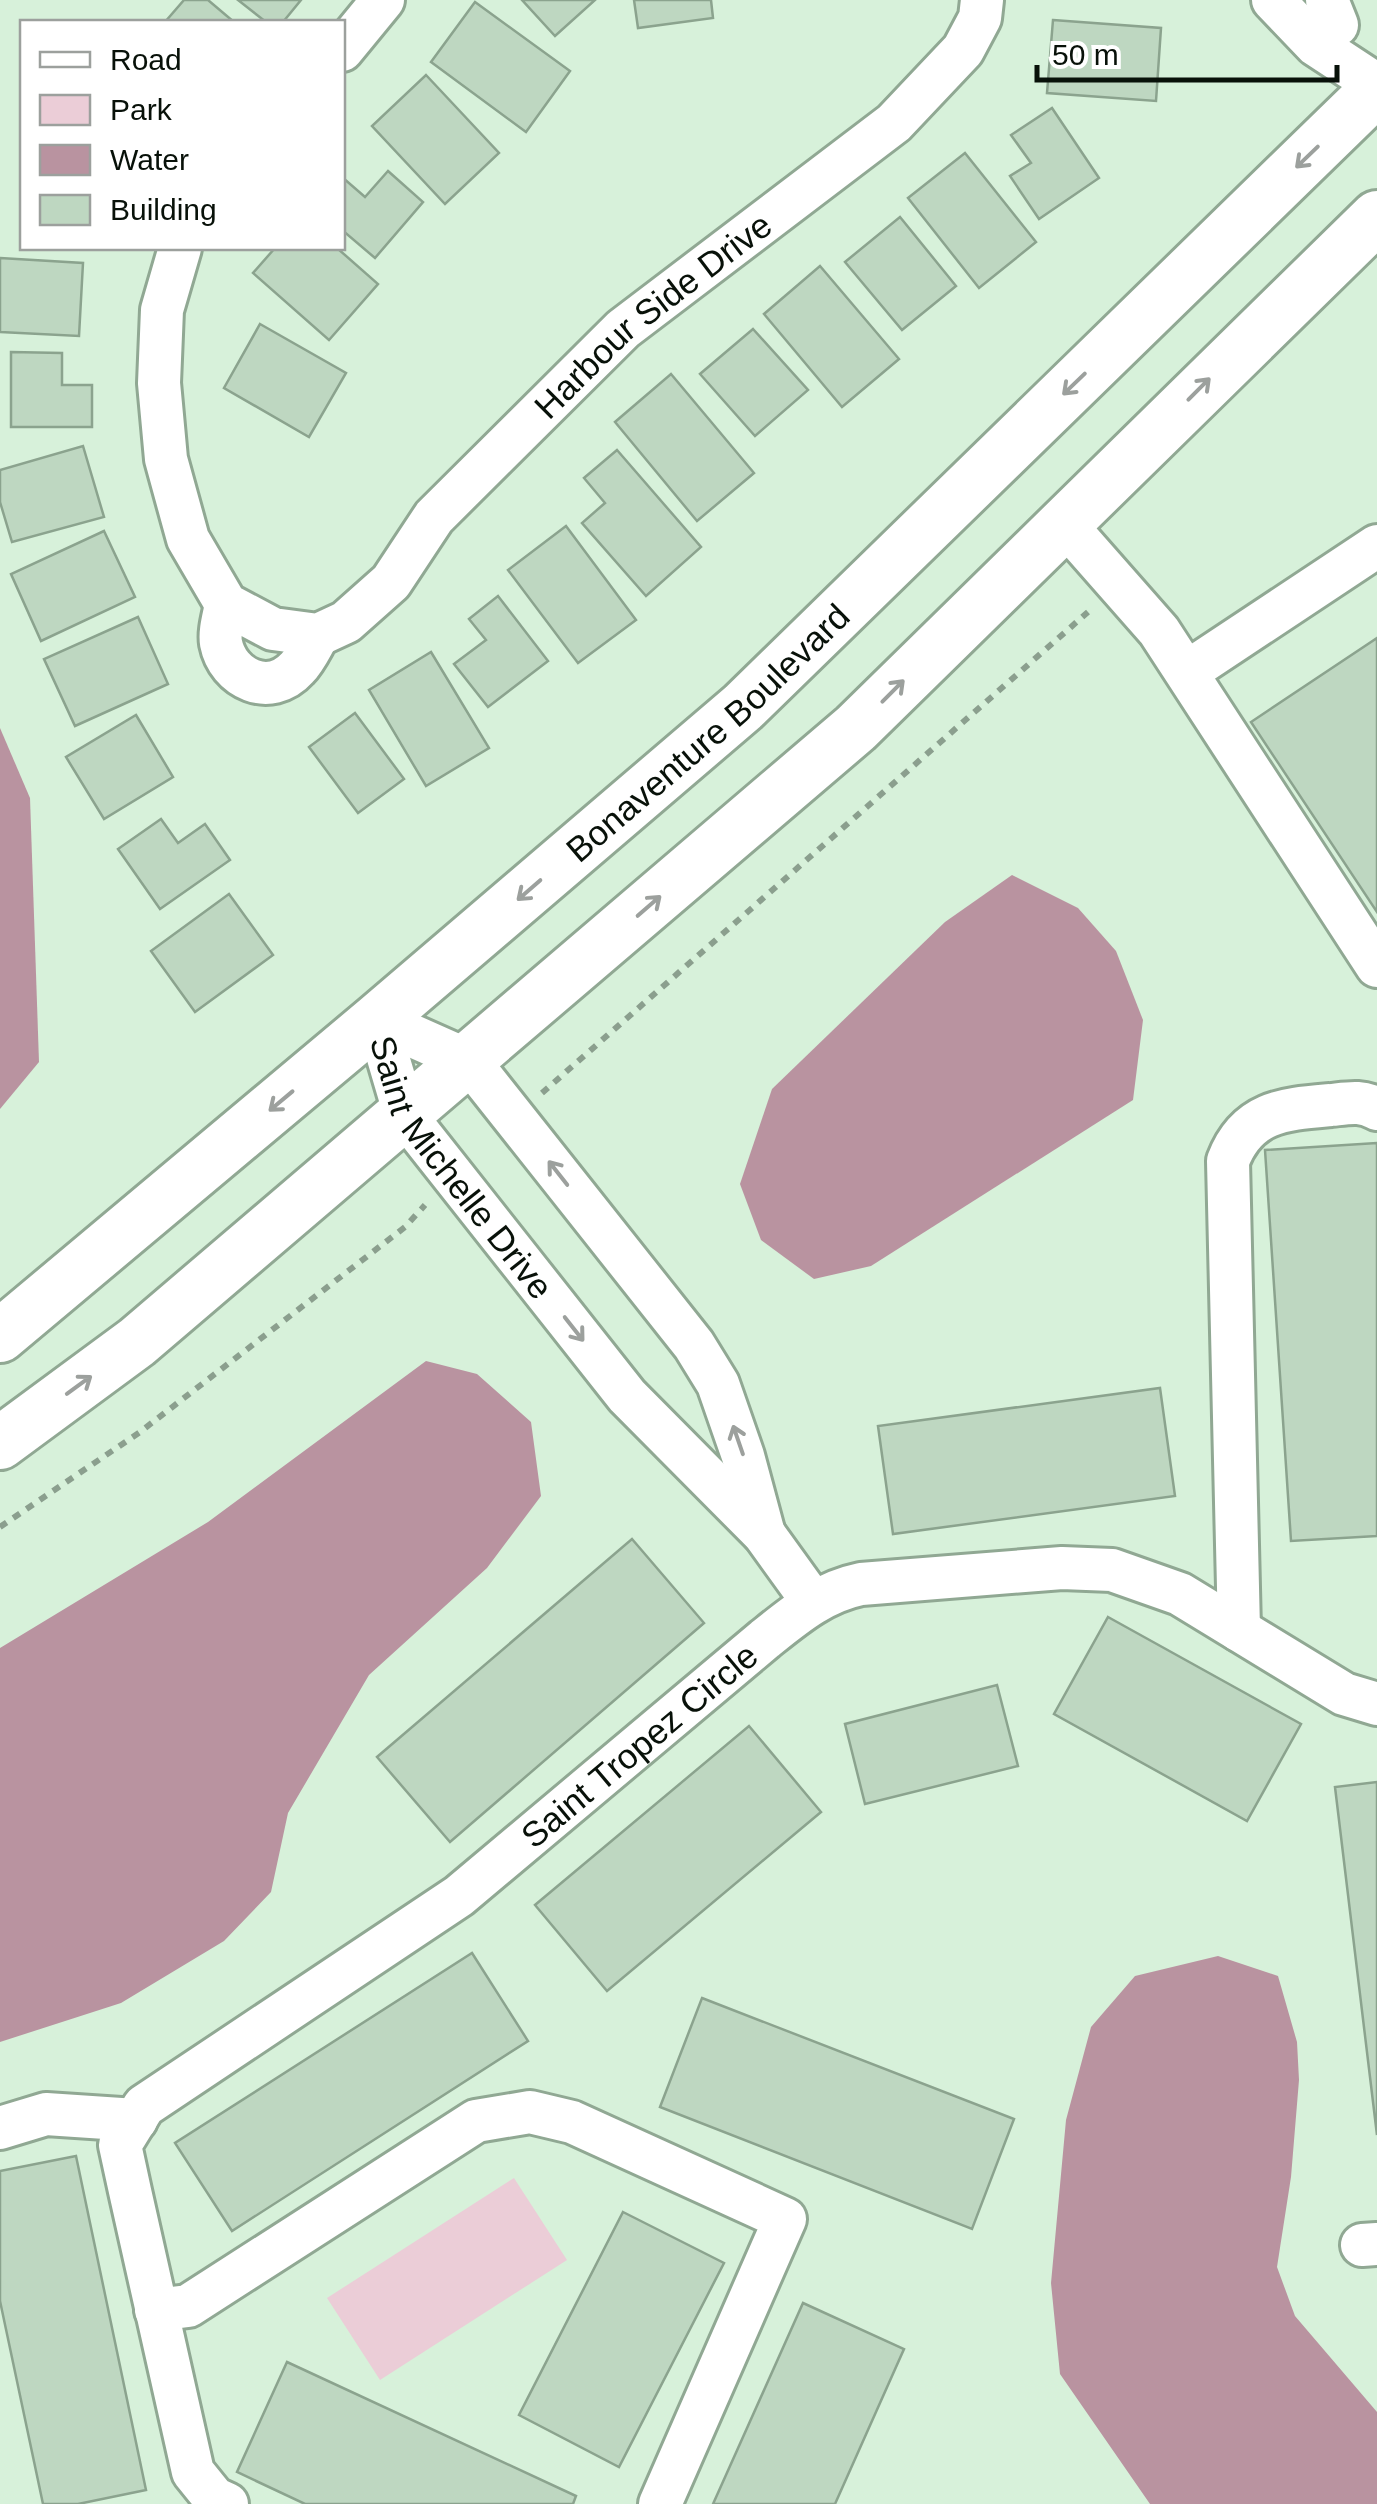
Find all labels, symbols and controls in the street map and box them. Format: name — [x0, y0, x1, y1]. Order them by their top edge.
legend — [20, 20, 345, 250]
scale bar — [1037, 20, 1337, 82]
text: 50 m — [1052, 38, 1119, 71]
text: Road — [110, 43, 182, 76]
text: Park — [110, 93, 173, 126]
text: Water — [110, 143, 189, 176]
one-way arrow — [1296, 145, 1320, 169]
text: Building — [110, 193, 217, 226]
street label: Harbour Side Drive — [526, 204, 778, 426]
one-way arrow — [1063, 372, 1087, 396]
one-way arrow — [1186, 377, 1211, 402]
street label: Bonaventure Boulevard — [558, 596, 856, 869]
one-way arrow — [881, 680, 905, 704]
one-way arrow — [516, 879, 542, 901]
one-way arrow — [636, 895, 662, 917]
street label: Saint Michelle Drive — [363, 1031, 561, 1306]
one-way arrow — [268, 1089, 294, 1111]
one-way arrow — [548, 1160, 569, 1187]
one-way arrow — [563, 1315, 584, 1342]
one-way arrow — [64, 1375, 92, 1396]
one-way arrow — [727, 1425, 745, 1457]
street label: Saint Tropez Circle — [513, 1635, 765, 1855]

